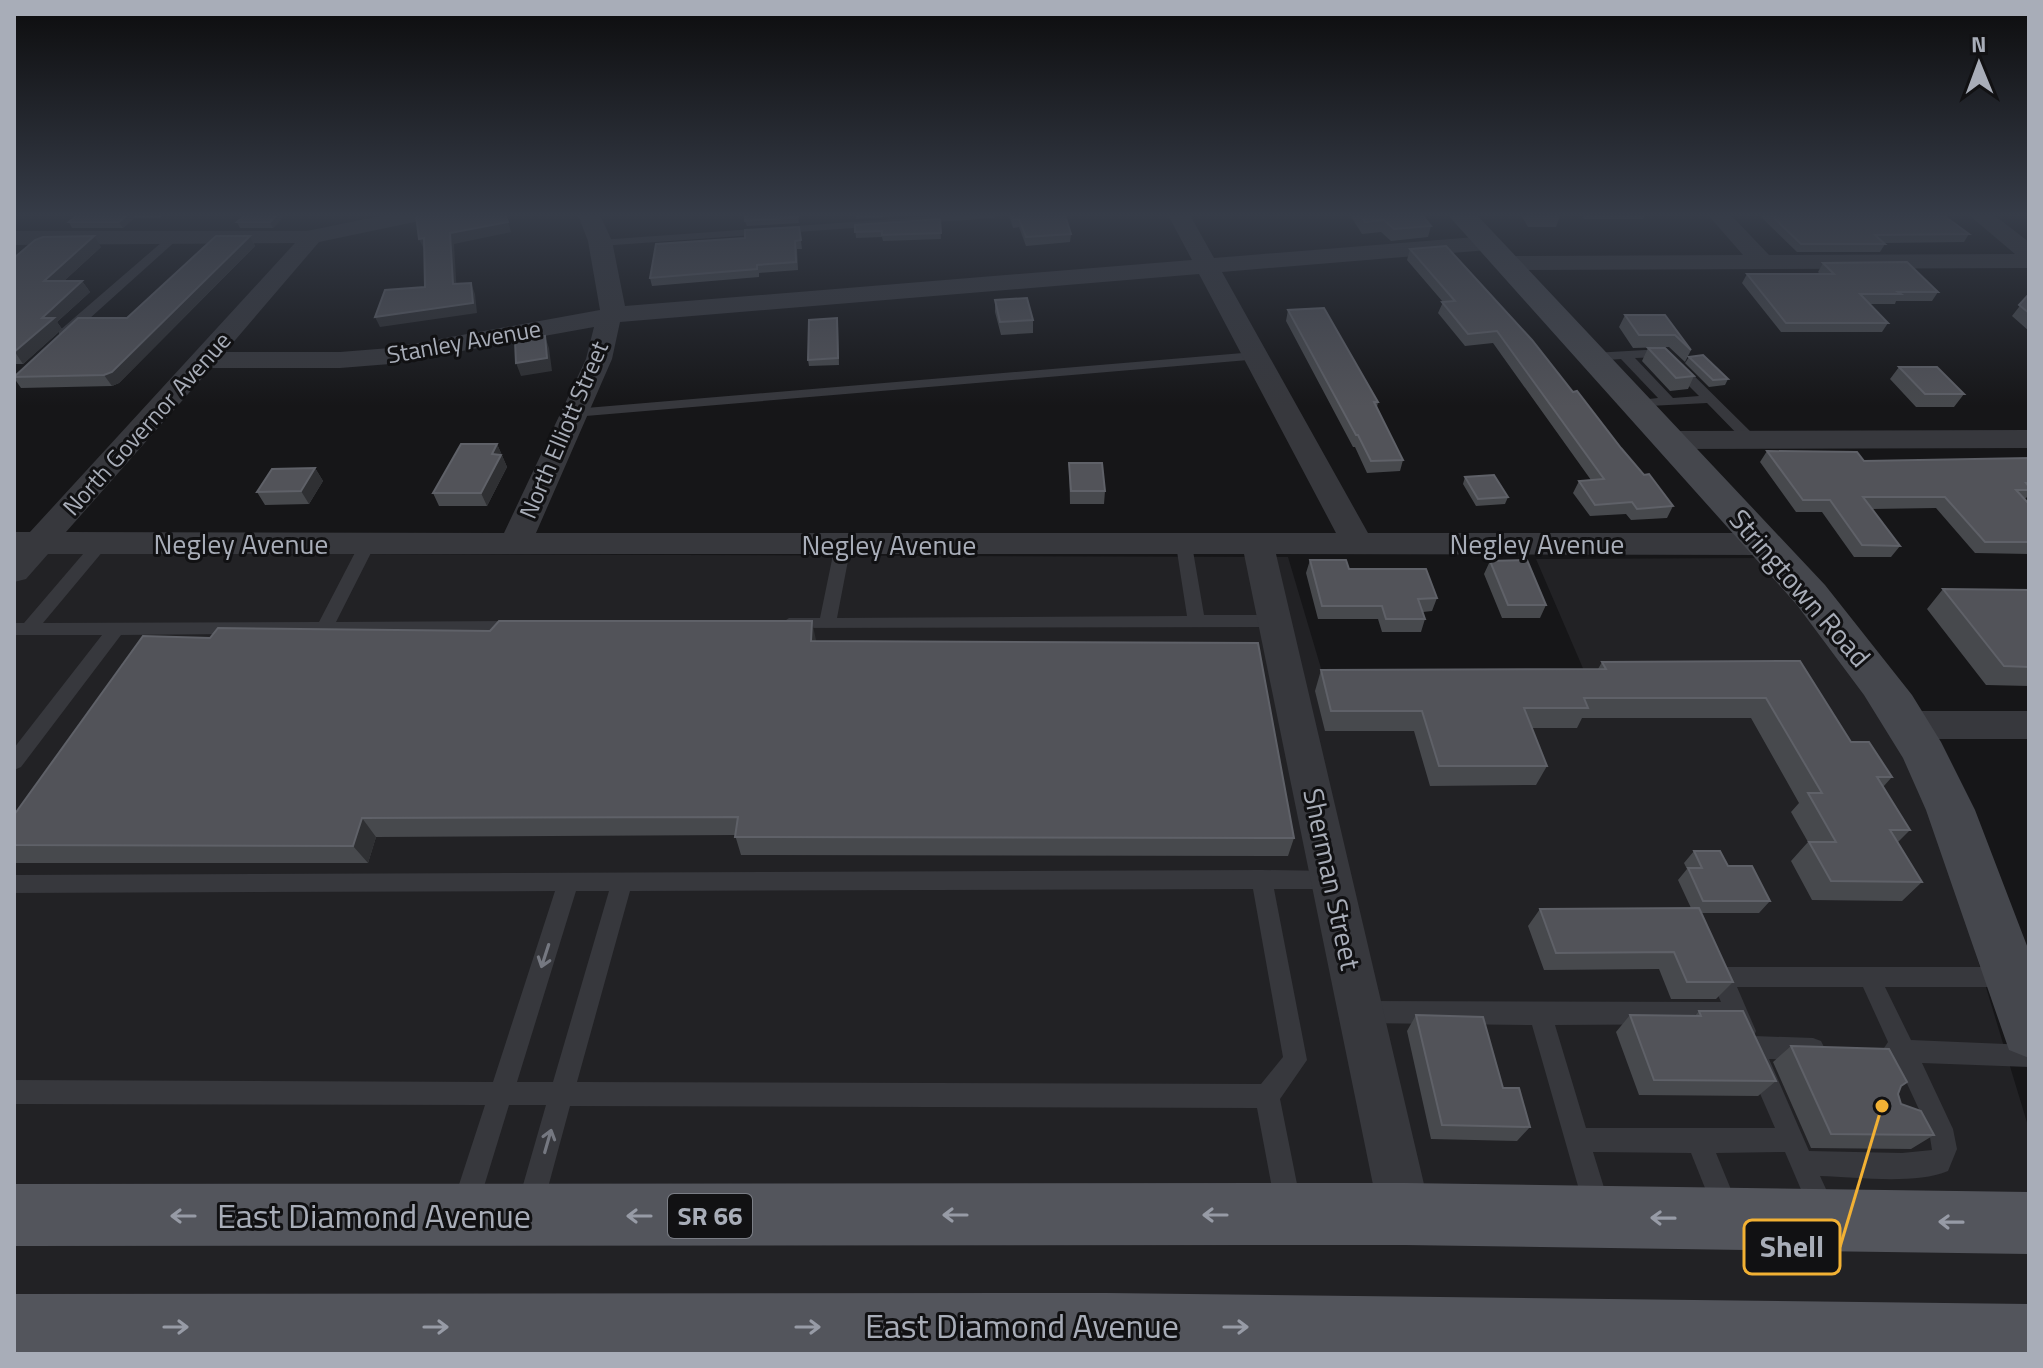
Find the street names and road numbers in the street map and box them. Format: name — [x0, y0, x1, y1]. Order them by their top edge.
street label: Stanley Avenue — [384, 310, 544, 372]
street label: North Governor Avenue — [54, 323, 239, 523]
street label: North Elliott Street — [509, 335, 617, 524]
street label: Stringtown Road — [1719, 499, 1881, 676]
street label: Negley Avenue — [154, 522, 328, 565]
street label: Negley Avenue — [1450, 522, 1624, 565]
street label: Negley Avenue — [802, 523, 976, 566]
street label: Sherman Street — [1292, 784, 1373, 974]
street label: East Diamond Avenue — [217, 1189, 531, 1241]
road number: SR 66 — [668, 1194, 752, 1238]
street label: East Diamond Avenue — [865, 1299, 1179, 1351]

